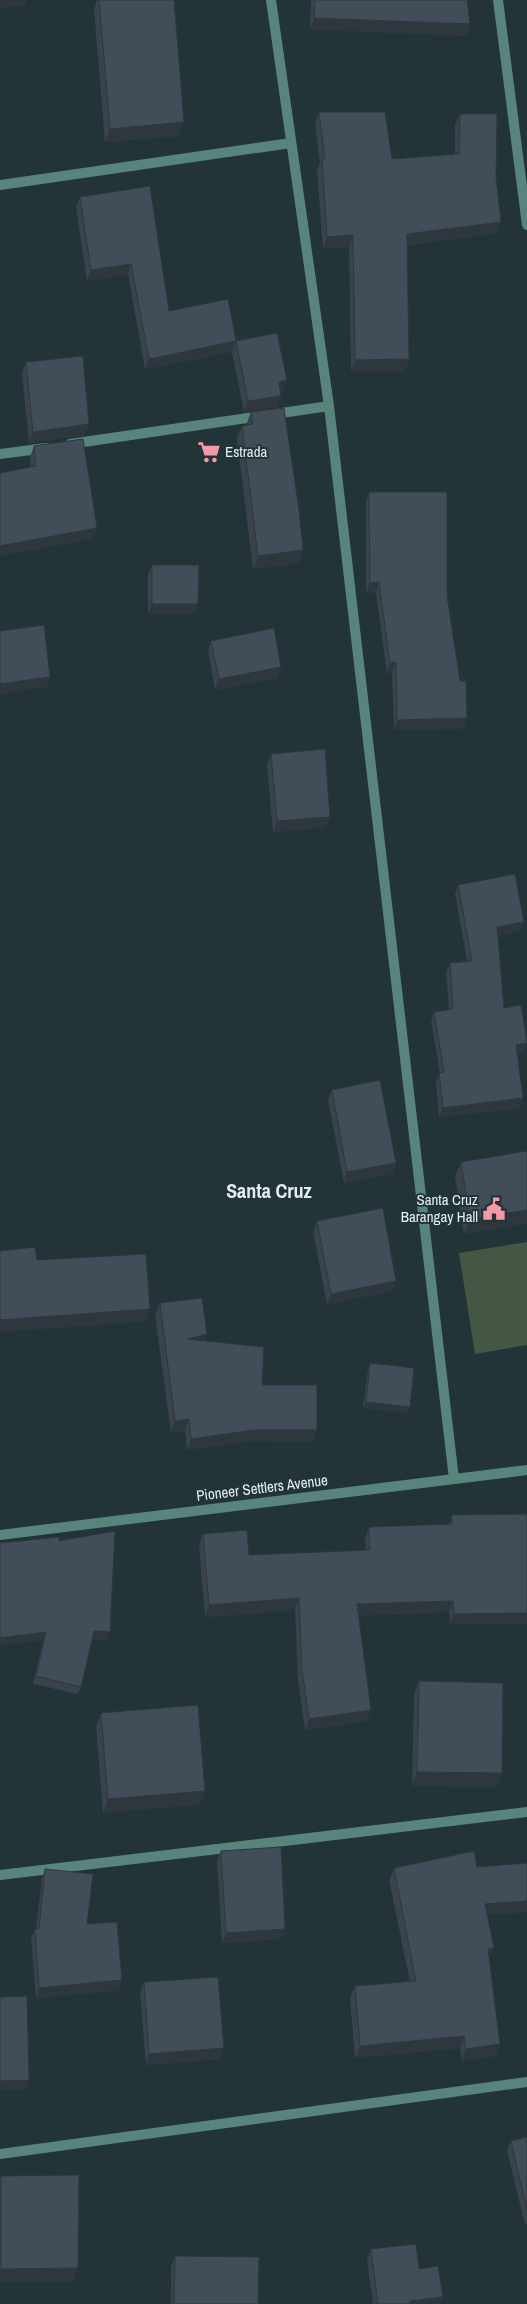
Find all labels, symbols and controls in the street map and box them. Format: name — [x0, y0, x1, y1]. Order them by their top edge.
supermarket icon: Estrada — [196, 439, 222, 465]
place label: Estrada — [225, 441, 268, 462]
district label: Santa Cruz — [226, 1177, 312, 1204]
place label: Santa Cruz Barangay Hall — [401, 1189, 478, 1227]
public building icon: Santa Cruz Barangay Hall — [481, 1196, 507, 1222]
street label: Pioneer Settlers Avenue — [195, 1469, 329, 1506]

